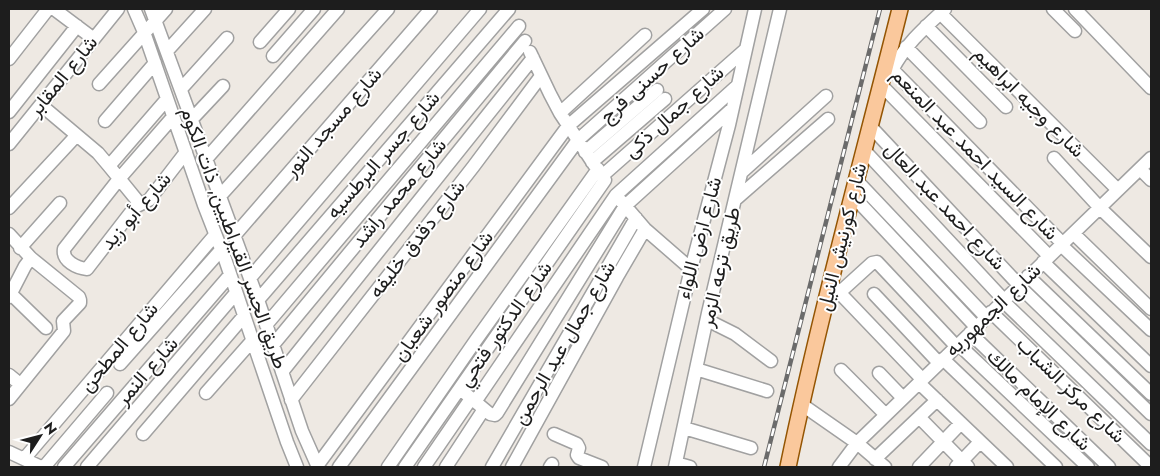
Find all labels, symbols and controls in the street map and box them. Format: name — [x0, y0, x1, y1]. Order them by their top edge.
street label: شارع حسنى فرج — [593, 20, 711, 130]
street label: شارع المقابر — [21, 29, 105, 124]
street label: شارع وجيه ابراهيم — [967, 40, 1091, 164]
street label: شارع جمال ذكى — [617, 59, 731, 165]
street label: شارع مسجد النور — [276, 61, 389, 184]
street label: شارع السيد احمد عبد المنعم — [885, 61, 1065, 247]
street label: شارع جسر البرطسيه — [319, 85, 447, 225]
street label: طريق الجسر القيراطيين, ذات الكوم — [173, 103, 295, 373]
street label: شارع محمد راشد — [344, 132, 454, 254]
street label: شارع احمد عبد العال — [878, 135, 1012, 277]
street label: شارع كورنيش النيل — [810, 160, 874, 314]
street label: شارع أبو زيد — [94, 165, 178, 257]
street label: شارع دقدق خليفه — [362, 174, 472, 304]
street label: شارع ارض اللواء — [669, 174, 729, 302]
street label: طريق ترعه الزمر — [692, 204, 748, 331]
street label: شارع منصور شعبان — [386, 225, 500, 367]
street label: شارع الدكتور فتحي — [451, 255, 561, 394]
street label: شارع جمال عبد الرحمن — [505, 256, 623, 430]
street label: شارع الجمهوريه — [938, 256, 1048, 364]
street label: شارع المطحن — [73, 296, 165, 398]
street label: شارع النمر — [108, 330, 185, 412]
street label: شارع مركز الشباب — [1010, 330, 1132, 450]
street label: شارع الإمام مالك — [980, 342, 1098, 458]
north arrow — [15, 411, 65, 461]
text: N — [39, 418, 62, 439]

